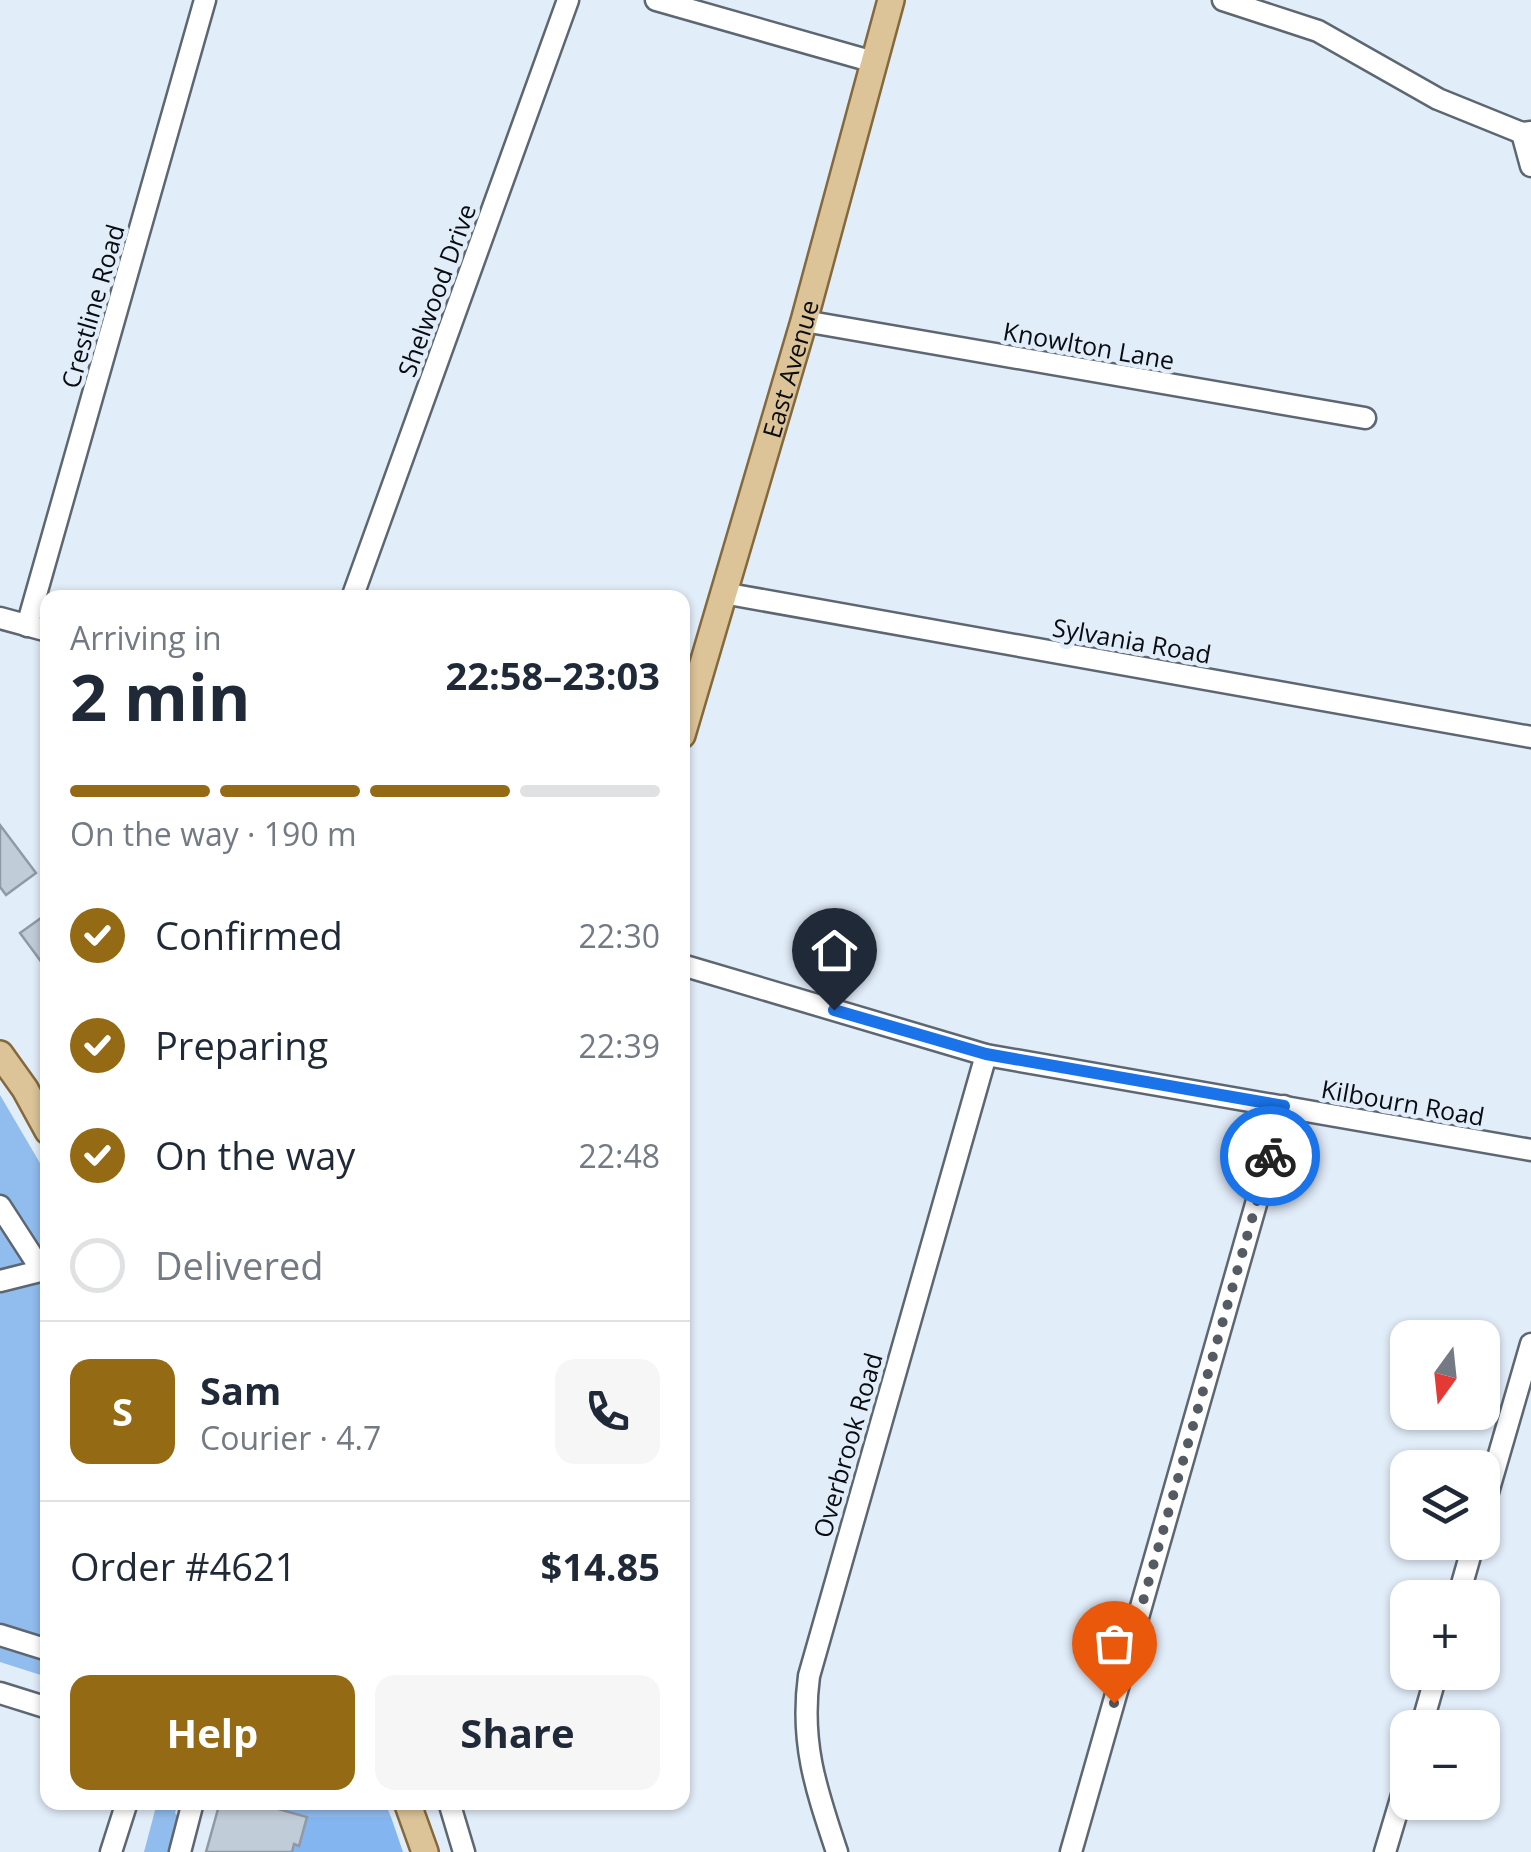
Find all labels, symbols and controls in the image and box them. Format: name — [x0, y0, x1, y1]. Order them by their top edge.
street label: Shelwood Drive — [389, 199, 483, 381]
street label: Crestline Road — [52, 220, 132, 392]
street label: East Avenue — [754, 296, 826, 442]
street label: Knowlton Lane — [1001, 313, 1177, 377]
street label: Sylvania Road — [1050, 609, 1214, 671]
text: Arriving in — [70, 616, 222, 659]
text: 22:58–23:03 — [446, 649, 660, 701]
text: 2 min — [70, 652, 250, 740]
text: On the way · 190 m — [70, 812, 357, 855]
icon: check — [70, 908, 125, 963]
pin — [792, 908, 877, 1011]
text: Confirmed — [155, 909, 343, 961]
text: 22:30 — [578, 914, 660, 957]
icon: home — [807, 923, 862, 978]
icon: check — [70, 1018, 125, 1073]
text: Preparing — [155, 1019, 328, 1071]
text: 22:39 — [578, 1024, 660, 1067]
street label: Kilbourn Road — [1319, 1071, 1487, 1133]
courier — [1220, 1106, 1320, 1206]
icon: check — [70, 1128, 125, 1183]
text: On the way — [155, 1129, 355, 1181]
icon: bike — [1243, 1129, 1298, 1184]
text: 22:48 — [578, 1134, 660, 1177]
text: Delivered — [155, 1239, 324, 1291]
north arrow — [1390, 1320, 1500, 1430]
map controls — [1390, 1320, 1500, 1820]
street label: Overbrook Road — [804, 1348, 890, 1542]
button: phone — [555, 1359, 660, 1464]
text: Sam — [200, 1364, 281, 1416]
text: S — [112, 1385, 133, 1437]
text: Courier · 4.7 — [200, 1416, 381, 1459]
button: layers — [1390, 1450, 1500, 1560]
text: Order #4621 — [70, 1540, 297, 1592]
text: $14.85 — [541, 1540, 660, 1592]
button: + — [1390, 1580, 1500, 1690]
pin — [1072, 1601, 1157, 1704]
icon: bag — [1087, 1616, 1142, 1671]
button: Help — [70, 1675, 355, 1790]
button: Share — [375, 1675, 660, 1790]
button: − — [1390, 1710, 1500, 1820]

